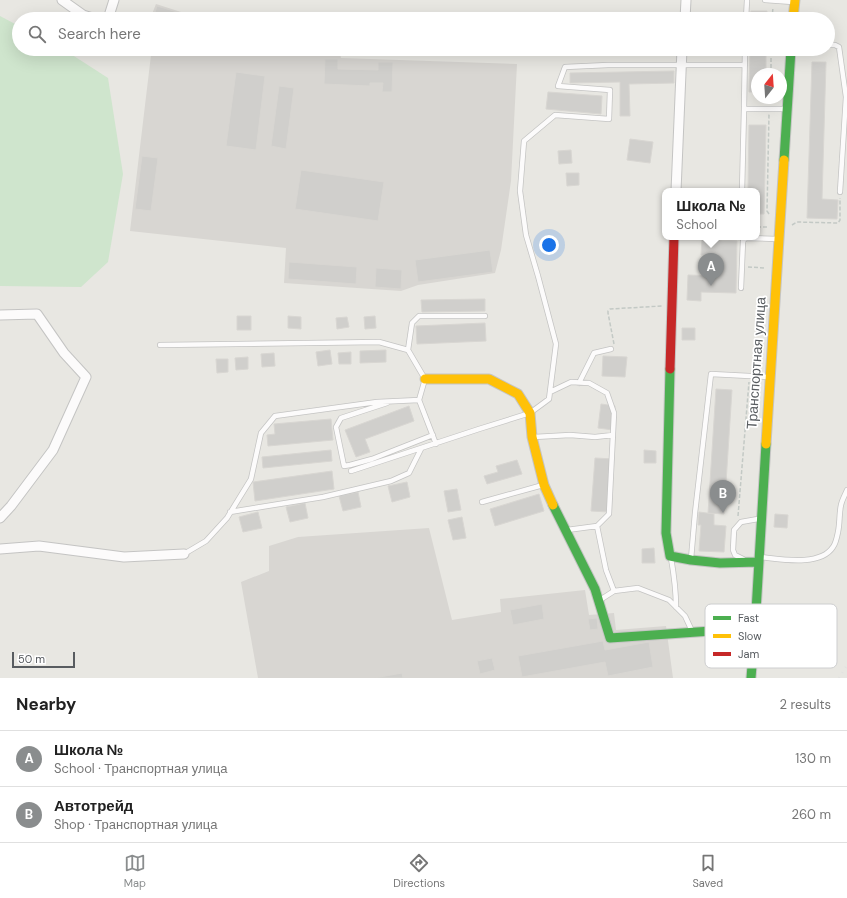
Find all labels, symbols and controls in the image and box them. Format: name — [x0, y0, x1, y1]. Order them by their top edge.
search box — [12, 12, 835, 56]
icon: search — [26, 23, 48, 45]
text: Search here — [58, 24, 141, 44]
north arrow — [751, 68, 787, 104]
popup — [662, 188, 760, 240]
text: Школа № — [676, 196, 746, 216]
text: School — [676, 216, 717, 233]
your location — [539, 235, 559, 255]
pin: A — [698, 253, 724, 286]
street label: Транспортная улица — [742, 296, 770, 430]
pin: B — [710, 480, 736, 513]
legend — [705, 604, 837, 668]
text: Fast — [738, 611, 759, 625]
text: Slow — [738, 629, 762, 643]
text: Jam — [738, 647, 759, 661]
scale bar — [12, 650, 75, 669]
text: 50 m — [18, 652, 45, 666]
text: Nearby — [16, 693, 76, 715]
text: 2 results — [780, 696, 831, 713]
text: Школа № — [54, 740, 123, 760]
text: A — [24, 750, 34, 767]
text: 130 m — [795, 750, 831, 767]
text: School · Транспортная улица — [54, 760, 227, 777]
text: Автотрейд — [54, 796, 133, 816]
text: B — [25, 806, 33, 823]
text: 260 m — [791, 806, 831, 823]
text: Shop · Транспортная улица — [54, 816, 218, 833]
tab: Map — [124, 852, 146, 890]
tab: Directions — [393, 852, 445, 890]
tab: Saved — [692, 852, 723, 890]

